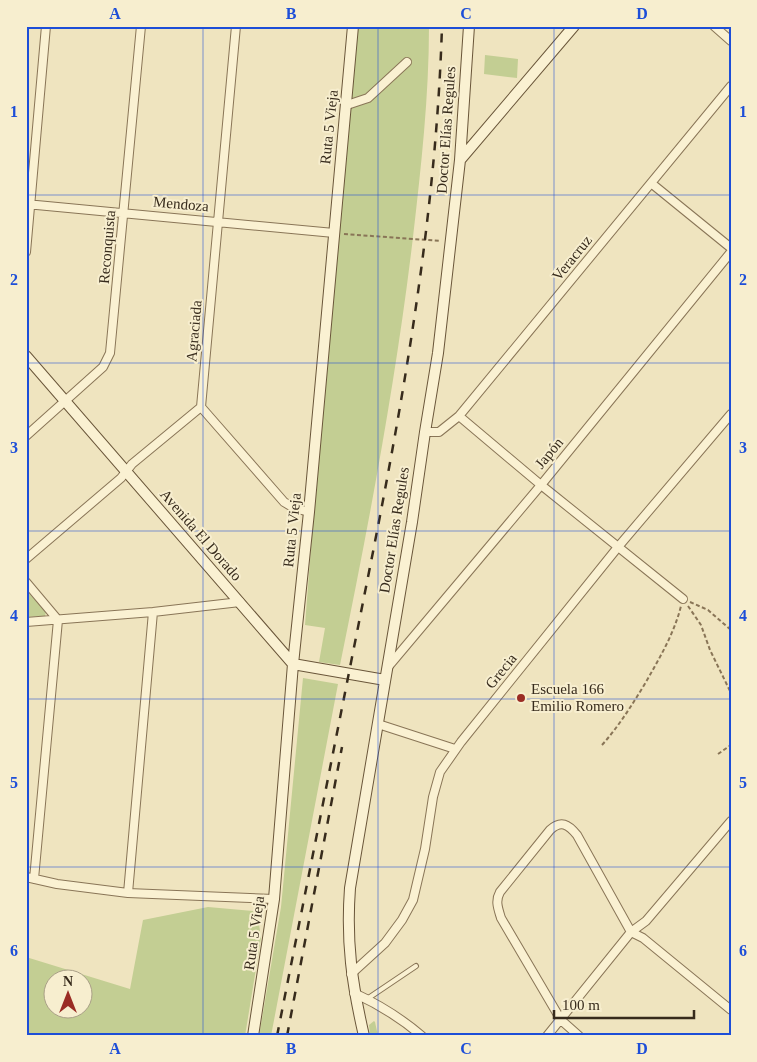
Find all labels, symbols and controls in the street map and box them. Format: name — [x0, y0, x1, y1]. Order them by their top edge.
text: A — [109, 5, 121, 22]
text: B — [286, 5, 297, 22]
text: C — [460, 5, 472, 22]
text: D — [636, 5, 648, 22]
street label: Doctor Elías Regules — [434, 66, 458, 194]
street label: Ruta 5 Vieja — [317, 89, 341, 165]
text: 1 — [10, 103, 18, 120]
text: 1 — [739, 103, 747, 120]
street label: Mendoza — [153, 194, 210, 214]
street label: Reconquista — [96, 209, 118, 285]
street label: Veracruz — [549, 232, 595, 284]
text: 2 — [10, 271, 18, 288]
text: 2 — [739, 271, 747, 288]
street label: Agraciada — [183, 299, 205, 362]
street label: Japón — [532, 434, 567, 472]
text: 3 — [10, 439, 18, 456]
text: 3 — [739, 439, 747, 456]
street label: Doctor Elías Regules — [376, 466, 412, 594]
street label: Avenida El Dorado — [157, 486, 245, 584]
street label: Ruta 5 Vieja — [280, 492, 304, 568]
text: 4 — [10, 607, 18, 624]
text: 4 — [739, 607, 747, 624]
street label: Grecia — [482, 650, 520, 692]
place label: Escuela 166 Emilio Romero — [531, 681, 624, 714]
marker: Escuela 166 Emilio Romero — [515, 692, 527, 704]
text: 5 — [10, 774, 18, 791]
text: 5 — [739, 774, 747, 791]
street label: Ruta 5 Vieja — [241, 895, 267, 971]
text: 6 — [10, 942, 18, 959]
text: 6 — [739, 942, 747, 959]
north arrow — [42, 970, 92, 1020]
text: N — [63, 974, 73, 989]
scale bar — [554, 987, 694, 1019]
text: 100 m — [562, 997, 600, 1013]
text: A — [109, 1040, 121, 1057]
text: B — [286, 1040, 297, 1057]
text: C — [460, 1040, 472, 1057]
text: D — [636, 1040, 648, 1057]

